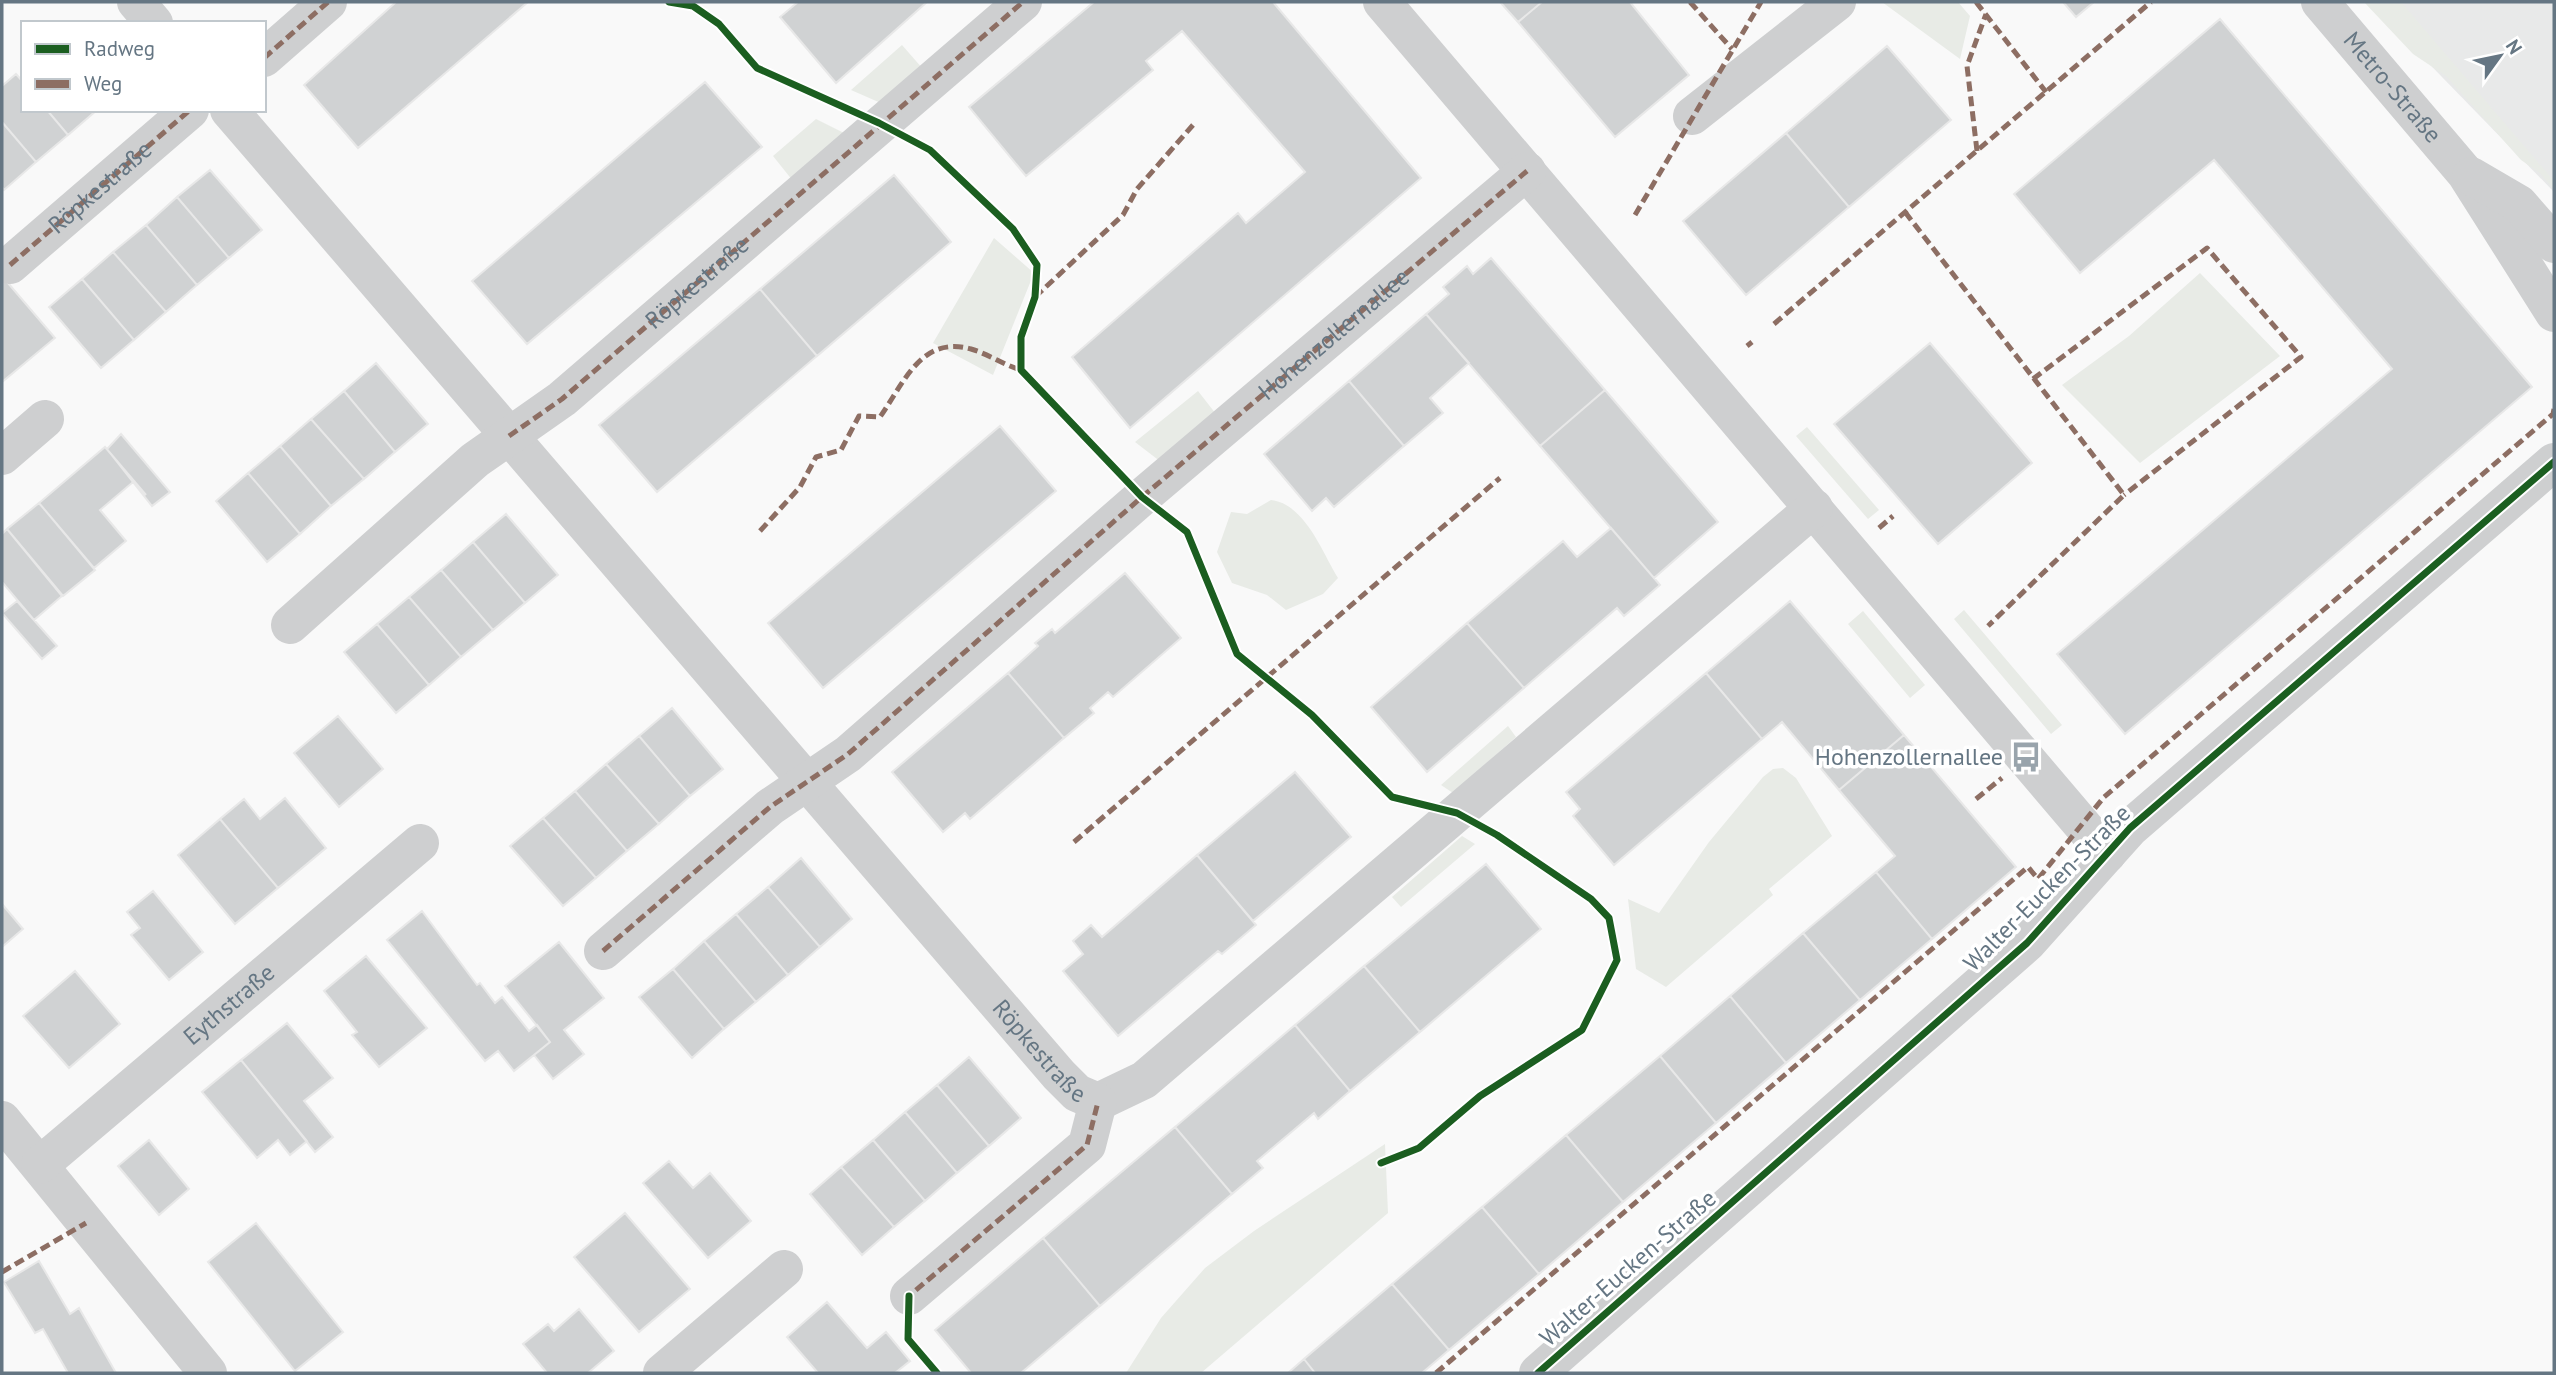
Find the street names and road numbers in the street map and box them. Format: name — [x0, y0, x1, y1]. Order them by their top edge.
street label: Metro-Straße — [2337, 25, 2449, 149]
street label: Röpkestraße — [42, 134, 158, 240]
street label: Röpkestraße — [639, 229, 755, 335]
street label: Hohenzollernallee — [1252, 261, 1416, 407]
street label: Walter-Eucken-Straße — [1957, 798, 2137, 978]
street label: Eythstraße — [177, 957, 281, 1052]
street label: Röpkestraße — [986, 993, 1090, 1110]
street label: Walter-Eucken-Straße — [1533, 1183, 1722, 1353]

